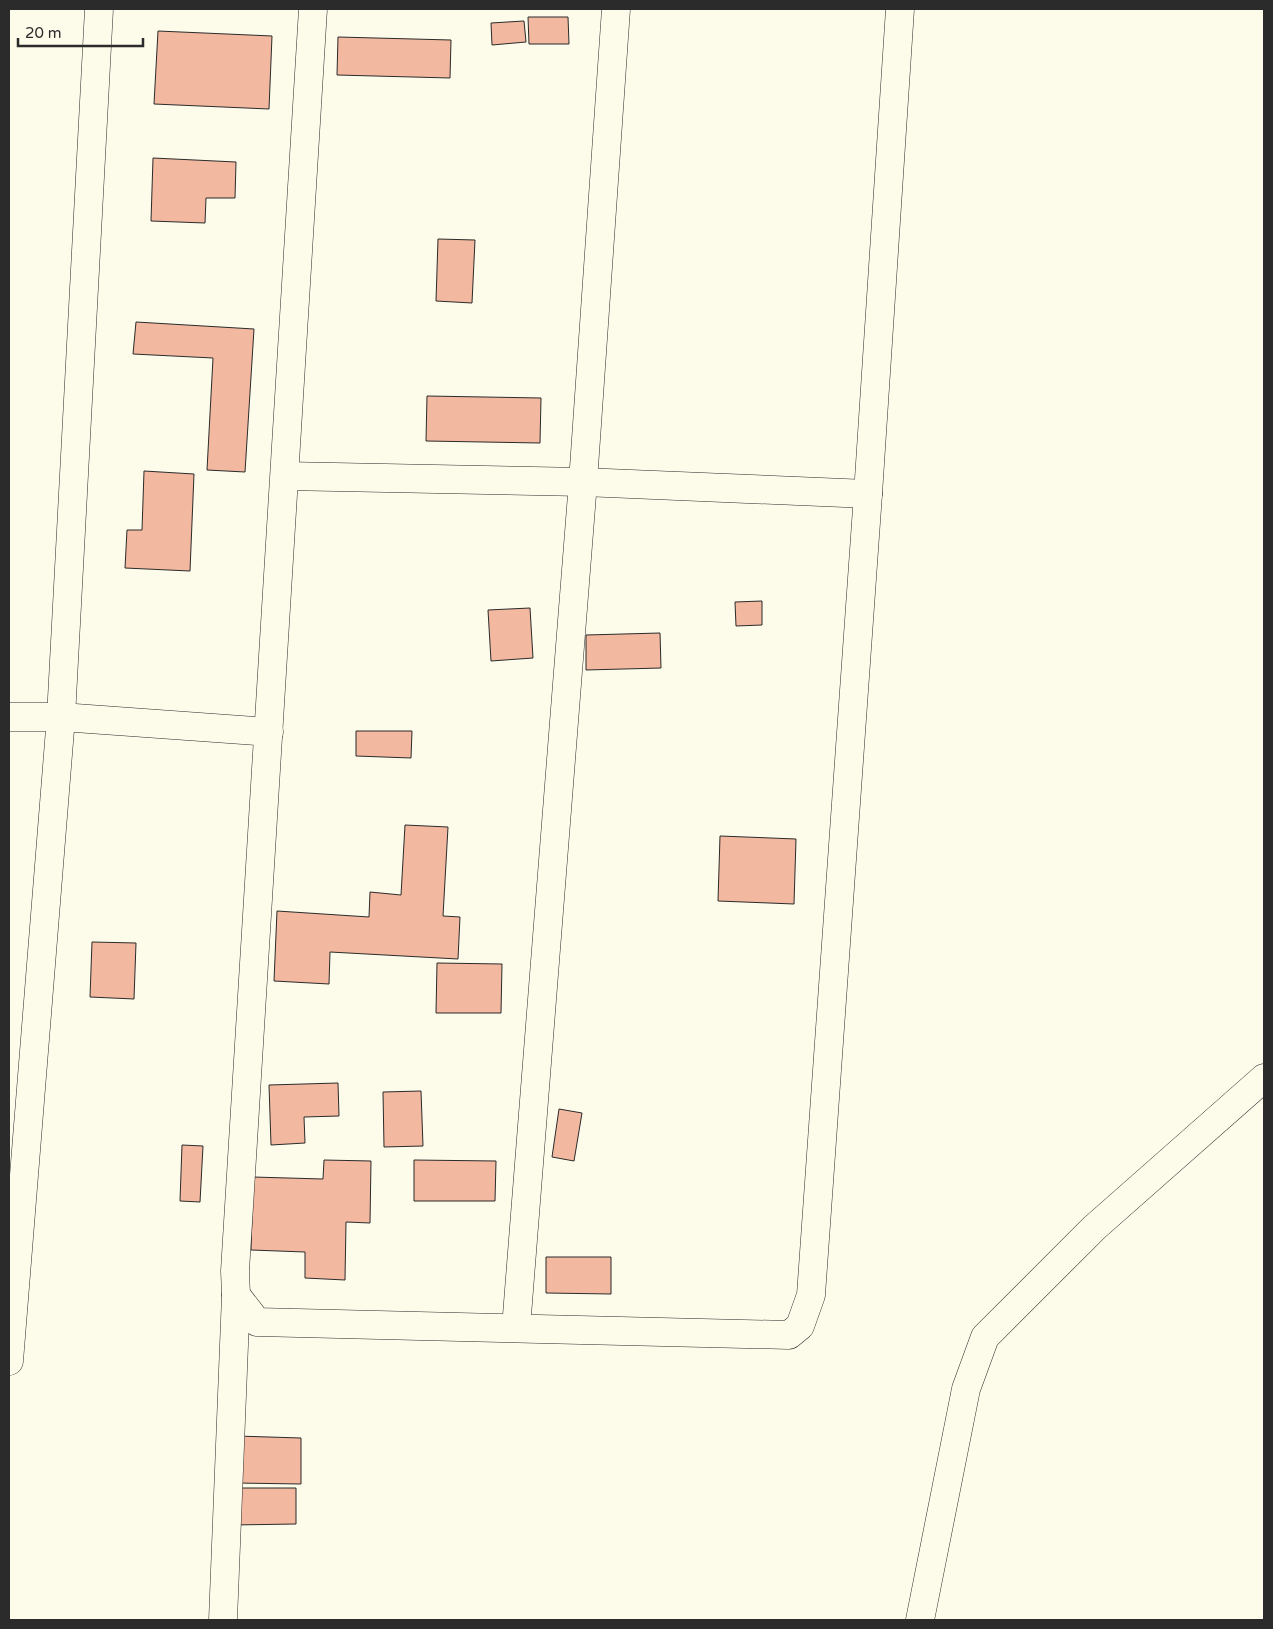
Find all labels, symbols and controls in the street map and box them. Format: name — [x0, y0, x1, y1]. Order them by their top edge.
scale bar — [18, 15, 142, 47]
text: 20 m — [25, 24, 62, 42]

